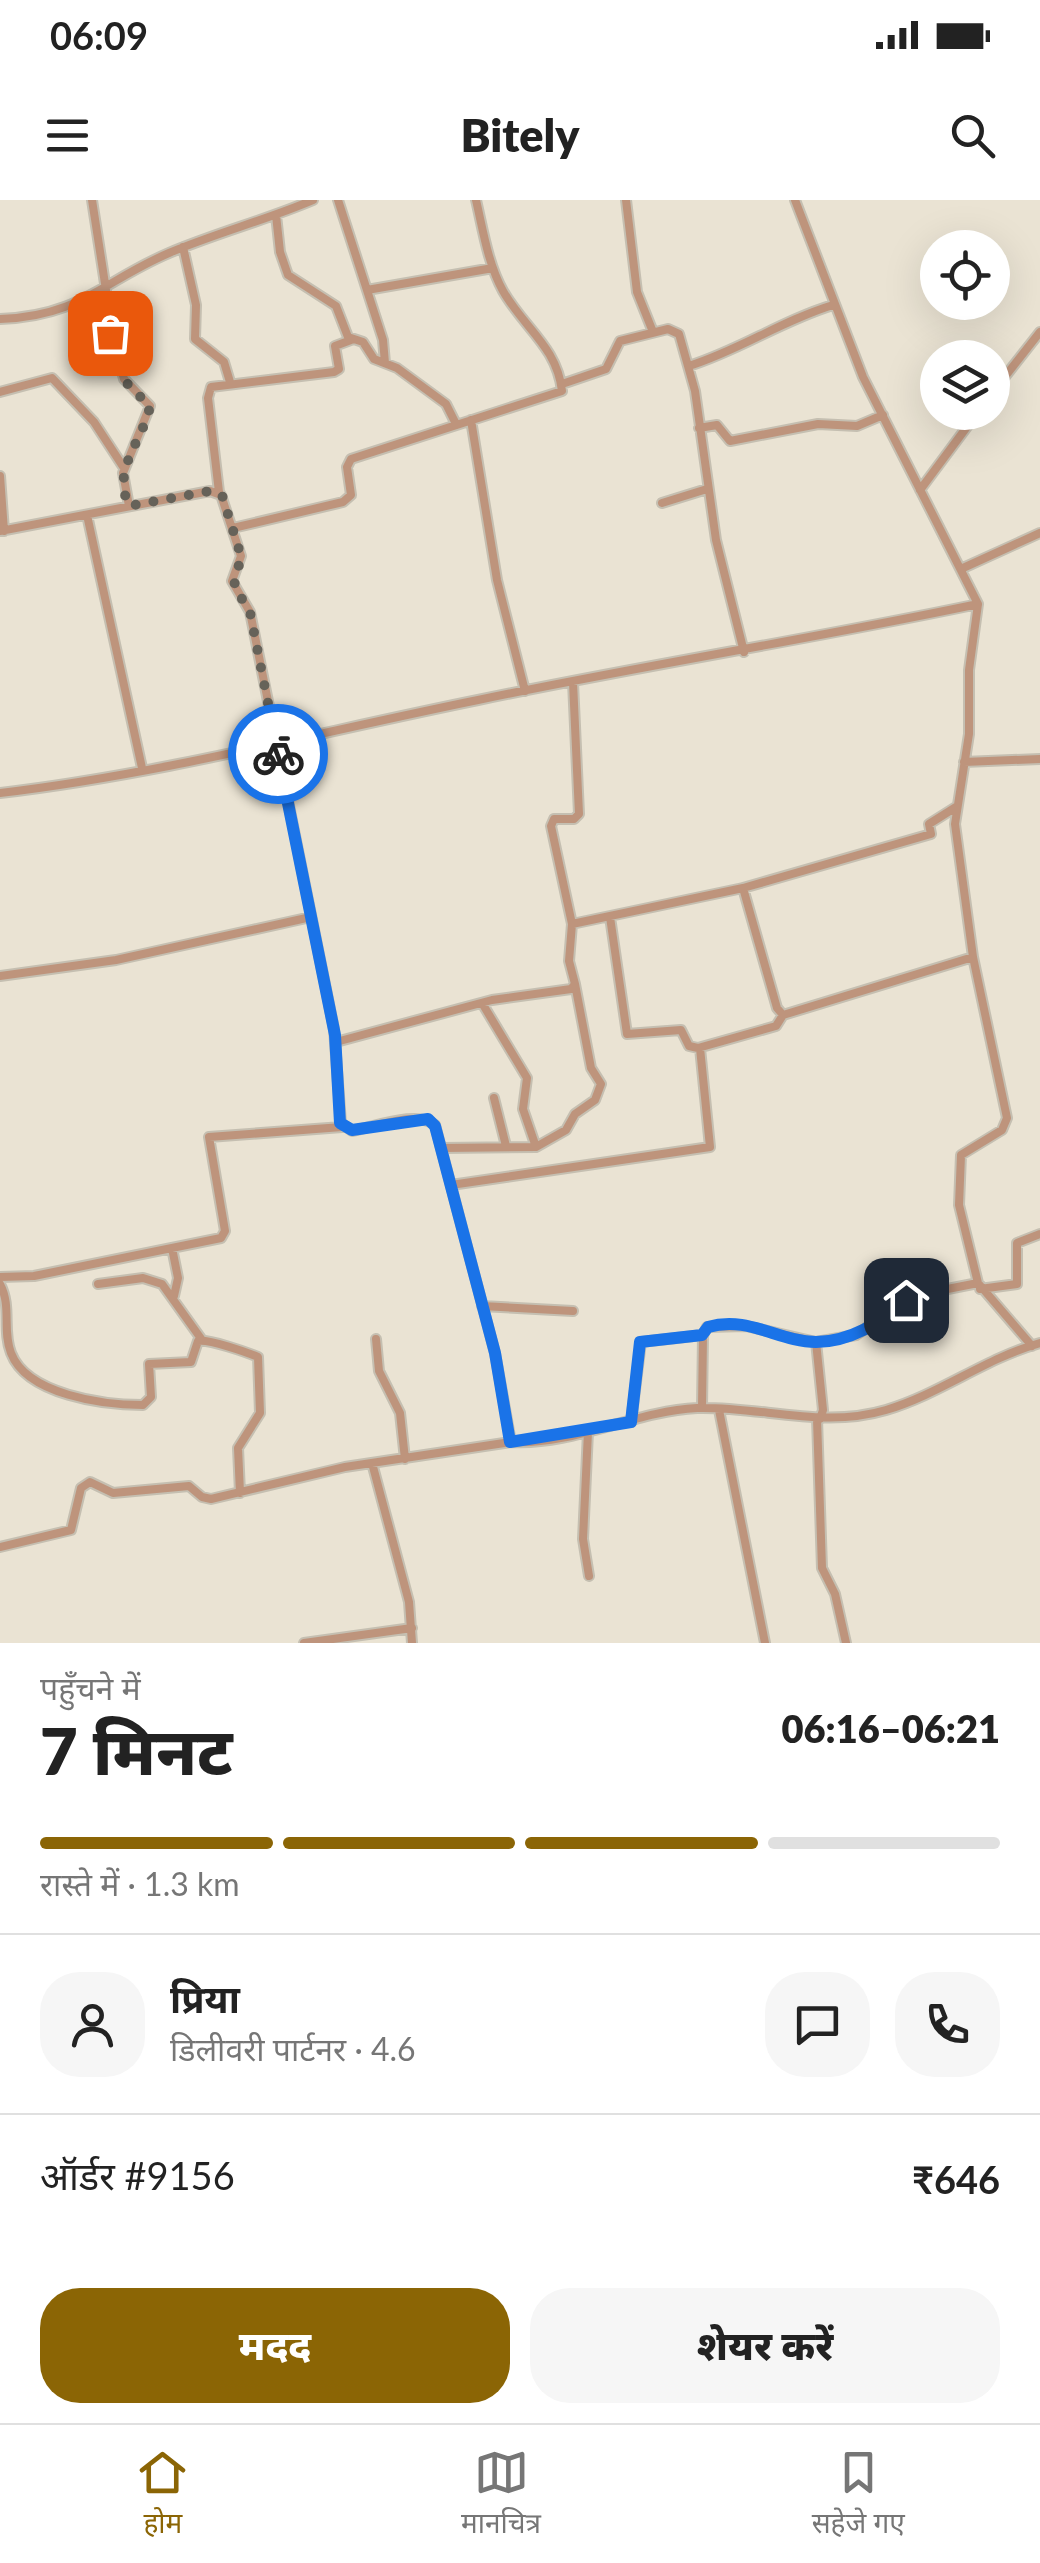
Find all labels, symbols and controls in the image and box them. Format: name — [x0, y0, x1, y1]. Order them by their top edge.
text: 06:09 — [50, 12, 148, 58]
icon: menu — [40, 108, 95, 163]
text: Bitely — [460, 108, 580, 162]
icon: search — [945, 108, 1000, 163]
map controls — [920, 230, 1010, 430]
button: locate — [920, 230, 1010, 320]
pin — [68, 291, 153, 376]
icon: bag — [83, 306, 138, 361]
button: layers — [920, 340, 1010, 430]
courier — [228, 704, 328, 804]
icon: bike — [251, 727, 306, 782]
pin — [864, 1258, 949, 1343]
icon: home — [879, 1273, 934, 1328]
text: पहुँचने में — [40, 1668, 141, 1707]
text: 06:16–06:21 — [781, 1705, 1000, 1751]
text: 7 मिनट — [40, 1711, 233, 1789]
text: रास्ते में · 1.3 km — [40, 1864, 240, 1903]
button: person — [40, 1972, 145, 2077]
button: chat — [765, 1972, 870, 2077]
button: phone — [895, 1972, 1000, 2077]
text: प्रिया — [170, 1975, 240, 2021]
text: डिलीवरी पार्टनर · 4.6 — [170, 2029, 416, 2068]
text: ऑर्डर #9156 — [40, 2152, 235, 2198]
text: ₹646 — [912, 2156, 1000, 2202]
button: मदद — [40, 2288, 510, 2403]
button: शेयर करें — [530, 2288, 1000, 2403]
tab: होम — [135, 2445, 190, 2544]
tab: मानचित्र — [461, 2445, 541, 2544]
tab: सहेजे गए — [812, 2445, 905, 2544]

